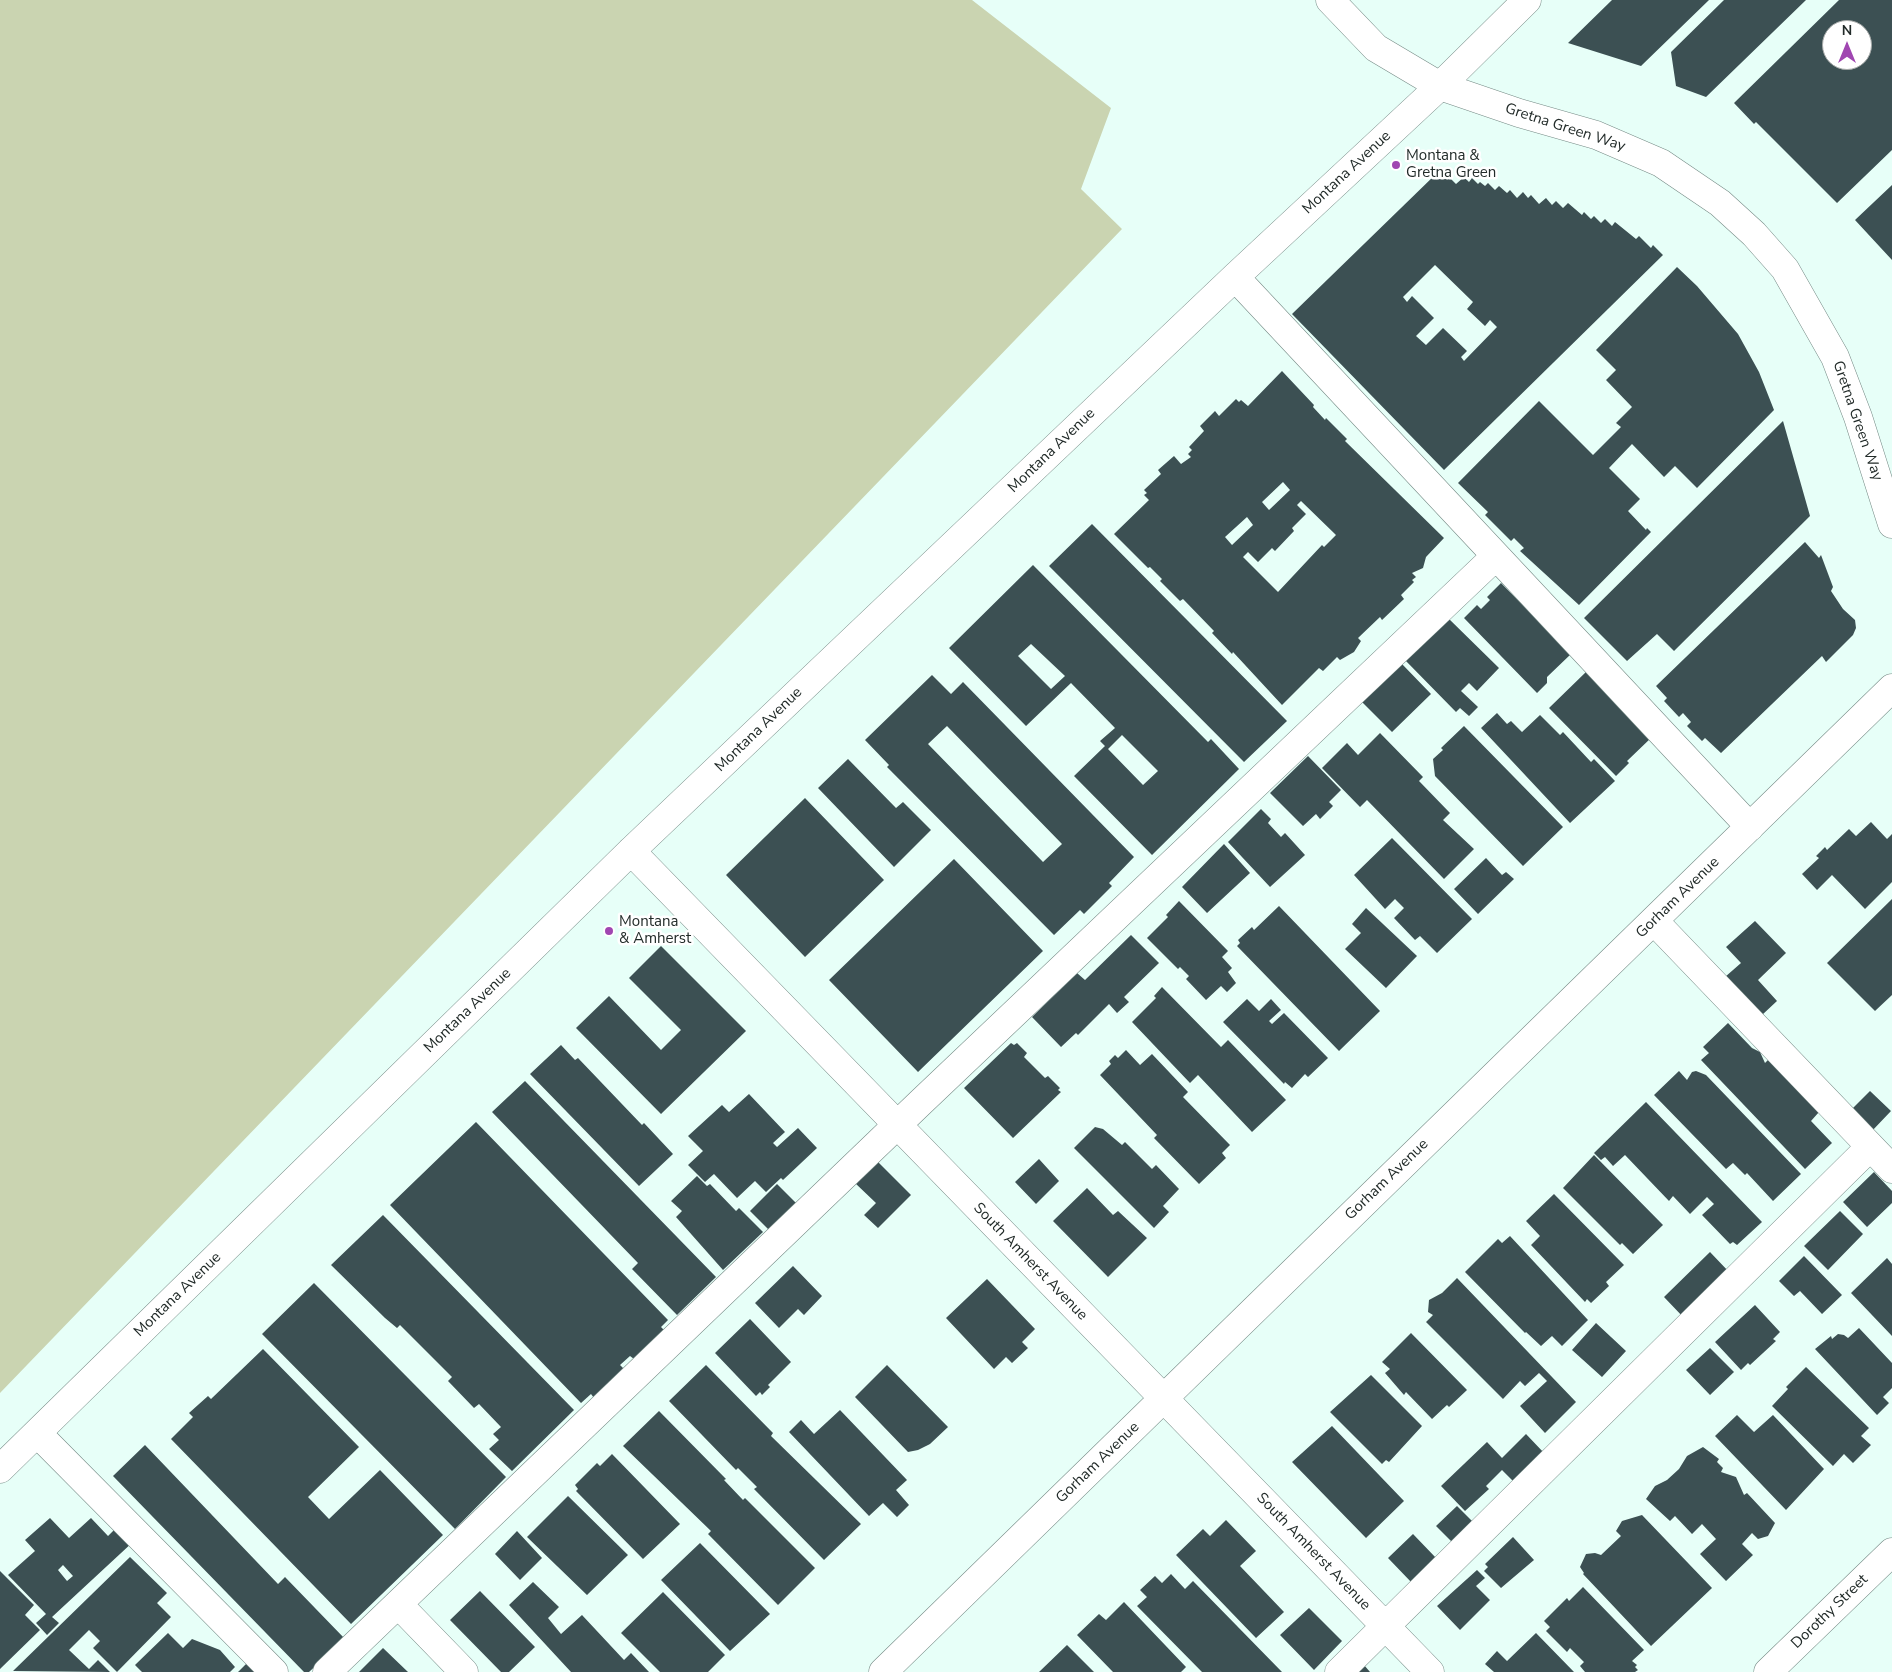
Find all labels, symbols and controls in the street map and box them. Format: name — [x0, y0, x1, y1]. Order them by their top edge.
north arrow — [1822, 20, 1872, 70]
text: N — [1842, 21, 1852, 40]
street label: Gretna Green Way — [1503, 100, 1627, 156]
street label: Montana Avenue — [1299, 127, 1395, 219]
place label: Montana & Gretna Green — [1406, 147, 1496, 182]
marker: Montana & Gretna Green — [1390, 159, 1402, 171]
street label: Gretna Green Way — [1828, 359, 1886, 483]
street label: Montana Avenue — [1005, 405, 1099, 497]
street label: Montana Avenue — [712, 684, 806, 776]
street label: Gorham Avenue — [1633, 854, 1723, 942]
place label: Montana & Amherst — [619, 913, 691, 948]
marker: Montana & Amherst — [603, 925, 615, 937]
street label: Montana Avenue — [421, 965, 515, 1057]
street label: Gorham Avenue — [1342, 1136, 1432, 1224]
street label: South Amherst Avenue — [969, 1199, 1091, 1325]
street label: Montana Avenue — [131, 1249, 225, 1341]
street label: Gorham Avenue — [1053, 1419, 1143, 1507]
street label: South Amherst Avenue — [1252, 1489, 1374, 1615]
street label: Dorothy Street — [1788, 1571, 1872, 1653]

